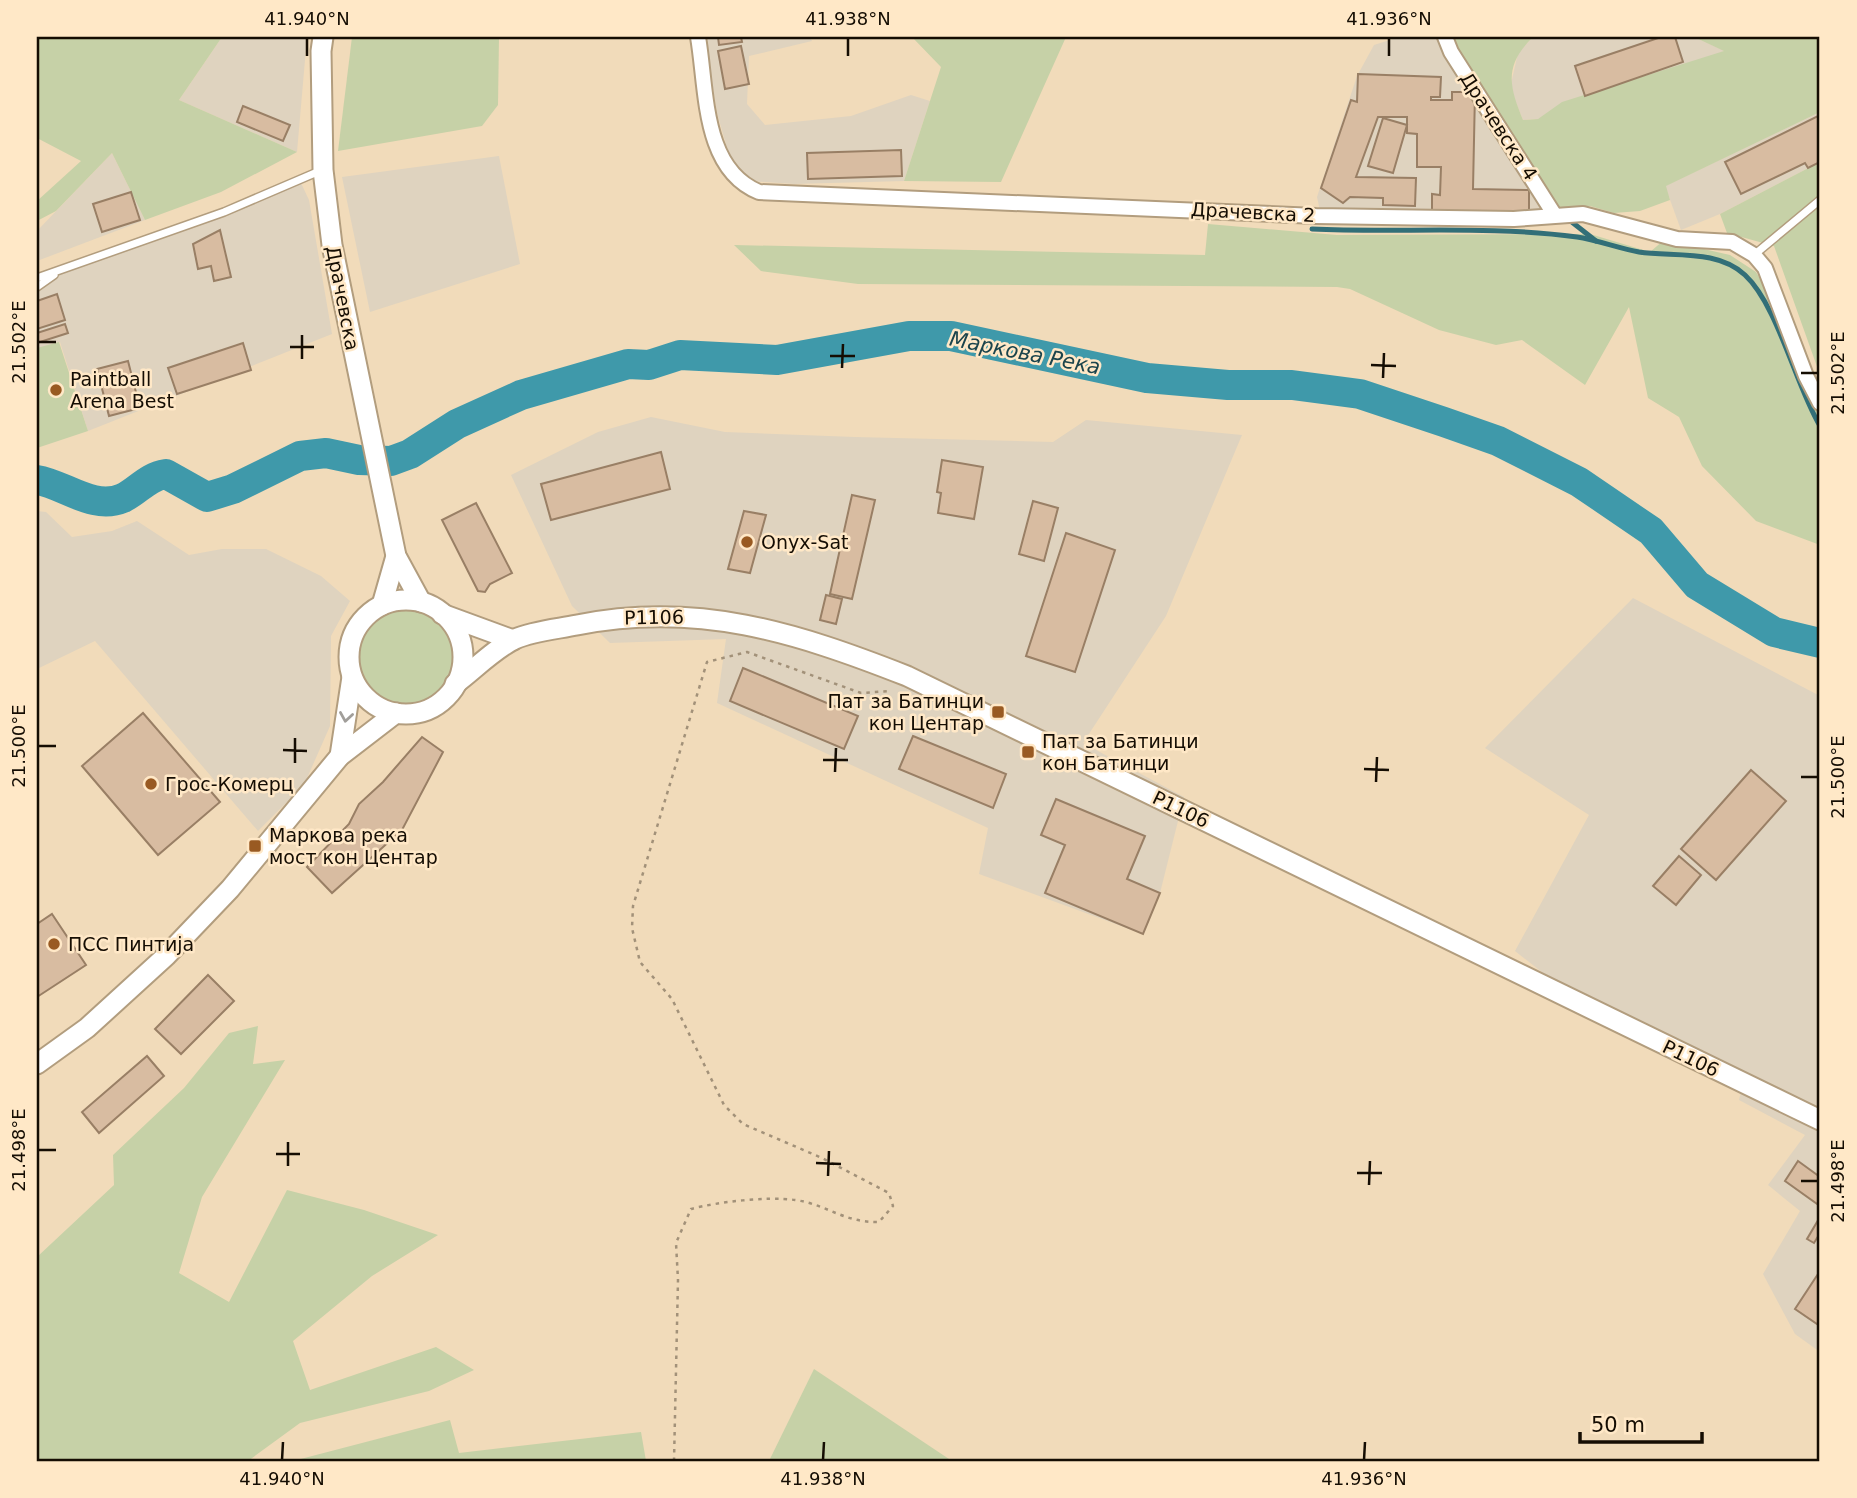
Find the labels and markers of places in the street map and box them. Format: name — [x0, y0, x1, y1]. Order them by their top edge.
place label: Paintball Arena Best — [70, 368, 174, 412]
marker: Paintball Arena Best — [48, 382, 64, 398]
place label: Onyx-Sat — [761, 531, 849, 553]
marker: Onyx-Sat — [739, 534, 755, 550]
place label: Пат за Батинци кон Центар — [827, 690, 984, 734]
marker: Пат за Батинци кон Центар — [990, 704, 1006, 720]
place label: Пат за Батинци кон Батинци — [1042, 730, 1199, 774]
marker: Пат за Батинци кон Батинци — [1020, 744, 1036, 760]
place label: Грос-Комерц — [165, 773, 294, 795]
marker: Грос-Комерц — [143, 776, 159, 792]
place label: Маркова река мост кон Центар — [269, 824, 438, 868]
marker: Маркова река мост кон Центар — [247, 838, 263, 854]
place label: ПСС Пинтија — [68, 933, 194, 955]
marker: ПСС Пинтија — [46, 936, 62, 952]

